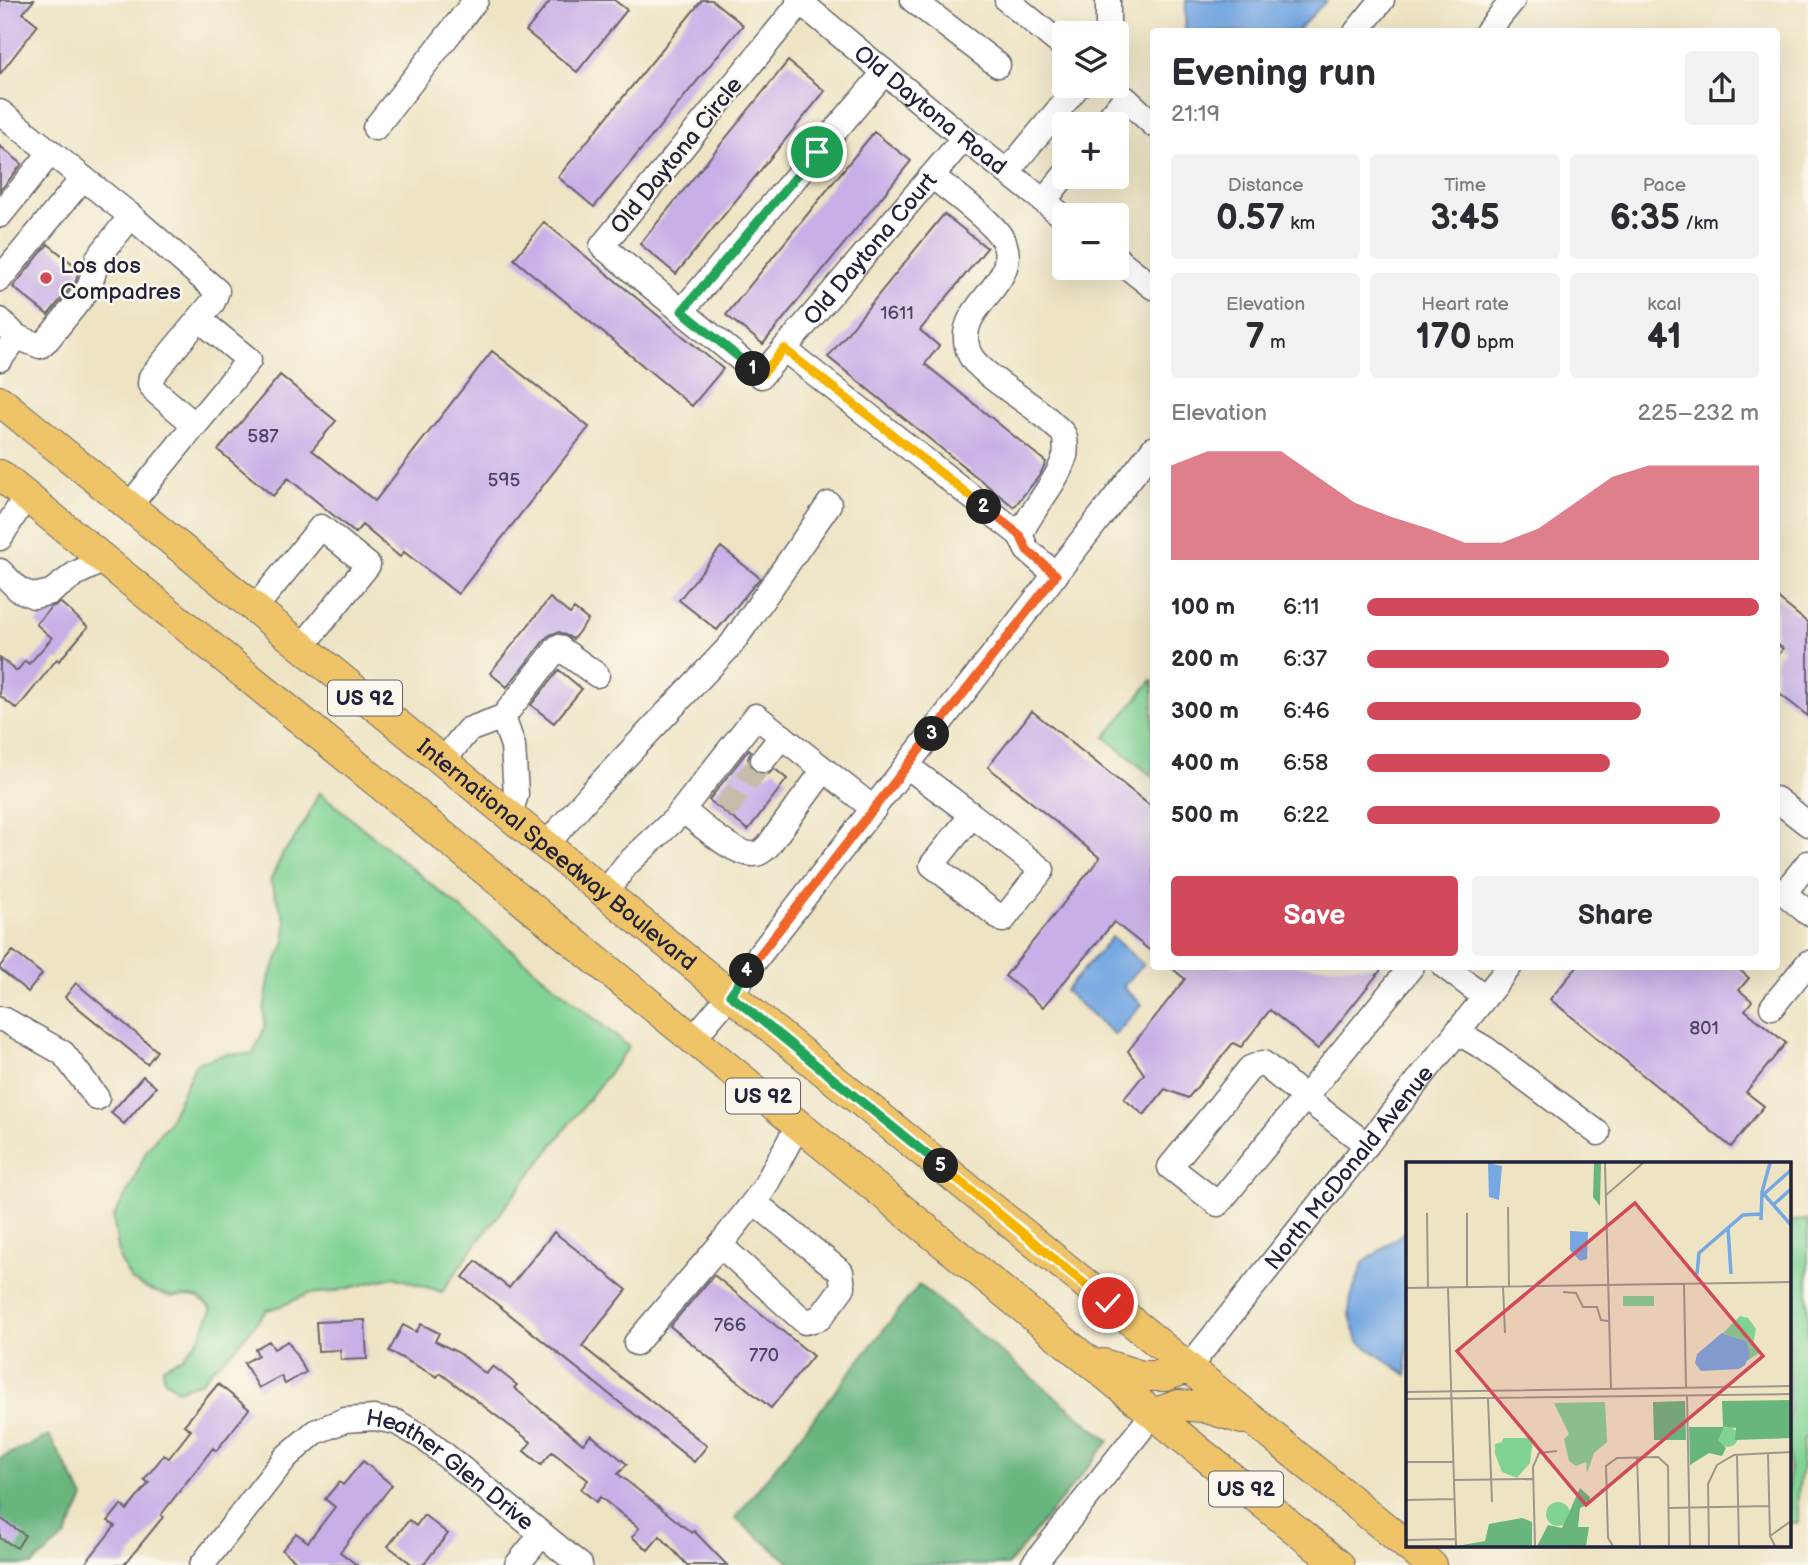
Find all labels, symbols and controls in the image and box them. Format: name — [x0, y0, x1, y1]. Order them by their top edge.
map controls — [1052, 21, 1129, 280]
button: layers — [1052, 21, 1129, 98]
street label: Old Daytona Road — [848, 40, 1012, 181]
text: Evening run — [1171, 51, 1376, 96]
button: share — [1685, 51, 1759, 125]
street label: Old Daytona Circle — [605, 72, 749, 240]
text: 21:19 — [1171, 100, 1220, 128]
button: + — [1052, 112, 1129, 189]
pin — [787, 122, 847, 182]
icon: arrive — [798, 133, 836, 171]
street label: Old Daytona Court — [798, 167, 943, 331]
text: Distance — [1228, 174, 1304, 197]
text: Time — [1444, 174, 1486, 197]
text: Pace — [1643, 174, 1686, 197]
text: 0.57 — [1216, 197, 1285, 240]
text: 3:45 — [1430, 197, 1500, 240]
text: 6:35 — [1610, 197, 1680, 240]
button: − — [1052, 203, 1129, 280]
text: km — [1285, 212, 1315, 235]
text: /km — [1680, 212, 1719, 235]
place label: Los dos Compadres — [60, 252, 181, 306]
marker: Los dos Compadres — [38, 270, 54, 286]
text: Elevation — [1226, 293, 1305, 316]
text: Heart rate — [1421, 293, 1509, 316]
text: kcal — [1647, 293, 1681, 316]
house number: 1611 — [880, 302, 914, 325]
text: 7 — [1246, 316, 1265, 359]
text: 170 — [1416, 316, 1472, 359]
text: 41 — [1647, 316, 1682, 359]
text: m — [1265, 331, 1286, 354]
text: bpm — [1472, 331, 1514, 354]
pin: 1 — [736, 352, 770, 386]
text: 1 — [749, 357, 757, 380]
text: Elevation — [1171, 399, 1267, 427]
text: 225–232 m — [1637, 399, 1759, 427]
house number: 587 — [247, 425, 279, 448]
house number: 595 — [488, 469, 520, 492]
pin: 2 — [967, 490, 1002, 524]
text: 2 — [978, 495, 989, 518]
text: 100 m — [1171, 593, 1235, 621]
text: 6:11 — [1283, 593, 1320, 621]
text: 200 m — [1171, 645, 1239, 673]
text: 6:37 — [1283, 645, 1327, 673]
road number: US 92 — [328, 680, 402, 716]
text: 300 m — [1171, 697, 1239, 725]
text: 6:46 — [1283, 697, 1330, 725]
pin: 3 — [914, 716, 950, 752]
text: 3 — [926, 722, 937, 745]
street label: International Speedway Boulevard — [411, 733, 702, 977]
text: 400 m — [1171, 749, 1239, 777]
text: 6:58 — [1283, 749, 1328, 777]
text: 500 m — [1171, 801, 1239, 829]
text: 6:22 — [1283, 801, 1329, 829]
button: Save — [1171, 876, 1458, 956]
button: Share — [1472, 876, 1759, 956]
pin: 4 — [730, 954, 764, 988]
text: 4 — [741, 959, 752, 982]
house number: 801 — [1689, 1017, 1719, 1040]
street label: North McDonald Avenue — [1259, 1060, 1440, 1276]
road number: US 92 — [726, 1078, 800, 1114]
pin: 5 — [923, 1148, 958, 1184]
text: 5 — [935, 1154, 946, 1177]
inset map — [1406, 1162, 1790, 1548]
pin — [1078, 1273, 1138, 1333]
icon: check — [1089, 1284, 1127, 1322]
house number: 766 — [714, 1314, 746, 1337]
house number: 770 — [749, 1344, 779, 1367]
street label: Heather Glen Drive — [364, 1404, 539, 1537]
road number: US 92 — [1209, 1472, 1283, 1506]

